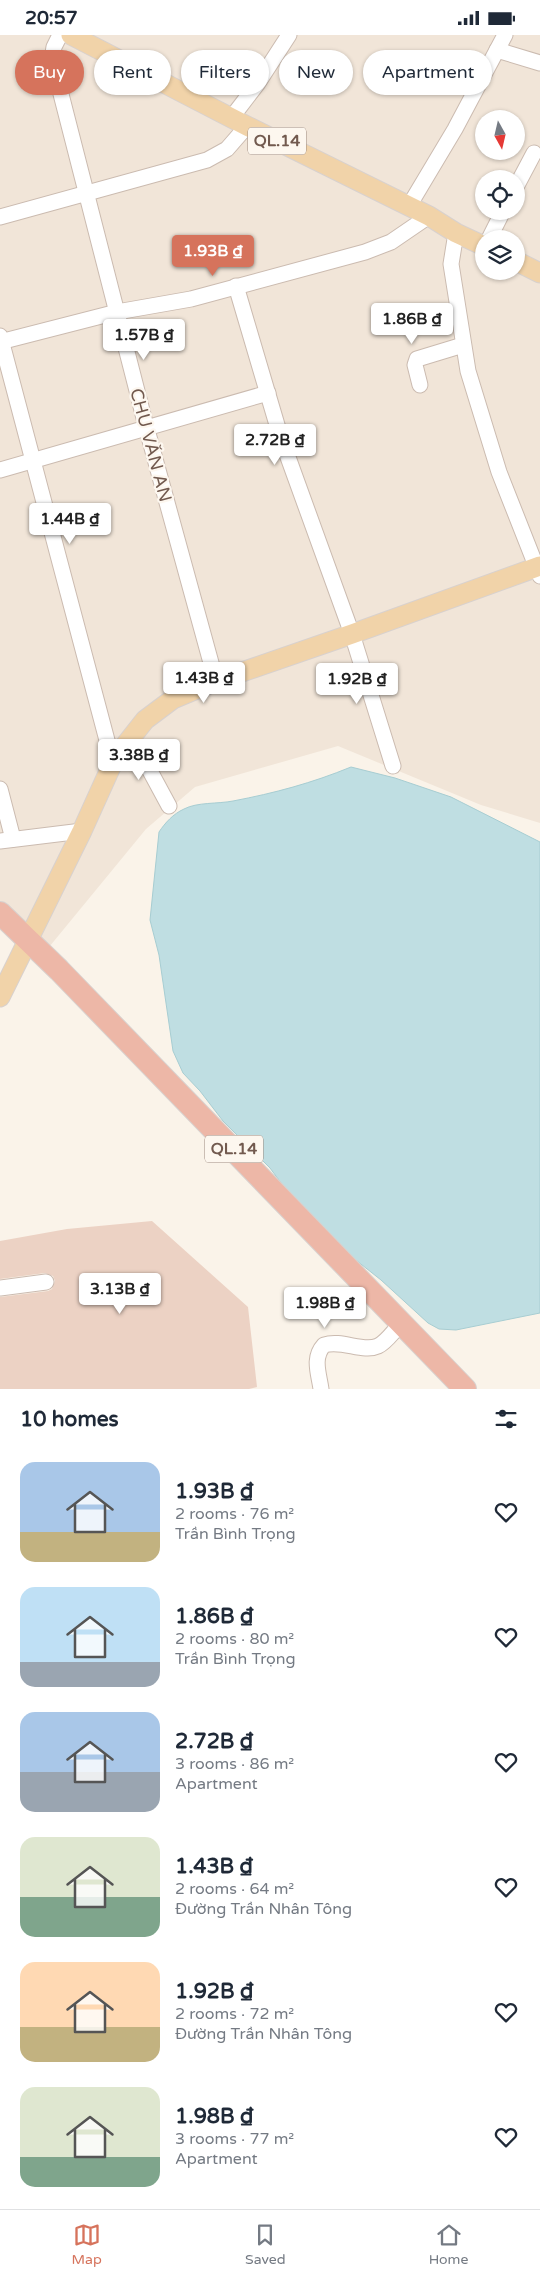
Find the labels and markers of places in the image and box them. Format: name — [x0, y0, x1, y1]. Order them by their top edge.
pin: 1.93B ₫ — [167, 235, 259, 277]
pin: 1.86B ₫ — [366, 303, 458, 345]
pin: 1.57B ₫ — [98, 319, 190, 361]
pin: 2.72B ₫ — [229, 423, 321, 466]
pin: 1.44B ₫ — [24, 503, 116, 545]
pin: 1.43B ₫ — [158, 661, 250, 704]
pin: 1.92B ₫ — [311, 663, 403, 705]
pin: 3.38B ₫ — [93, 739, 185, 781]
pin: 3.13B ₫ — [74, 1273, 166, 1315]
pin: 1.98B ₫ — [279, 1287, 371, 1329]

